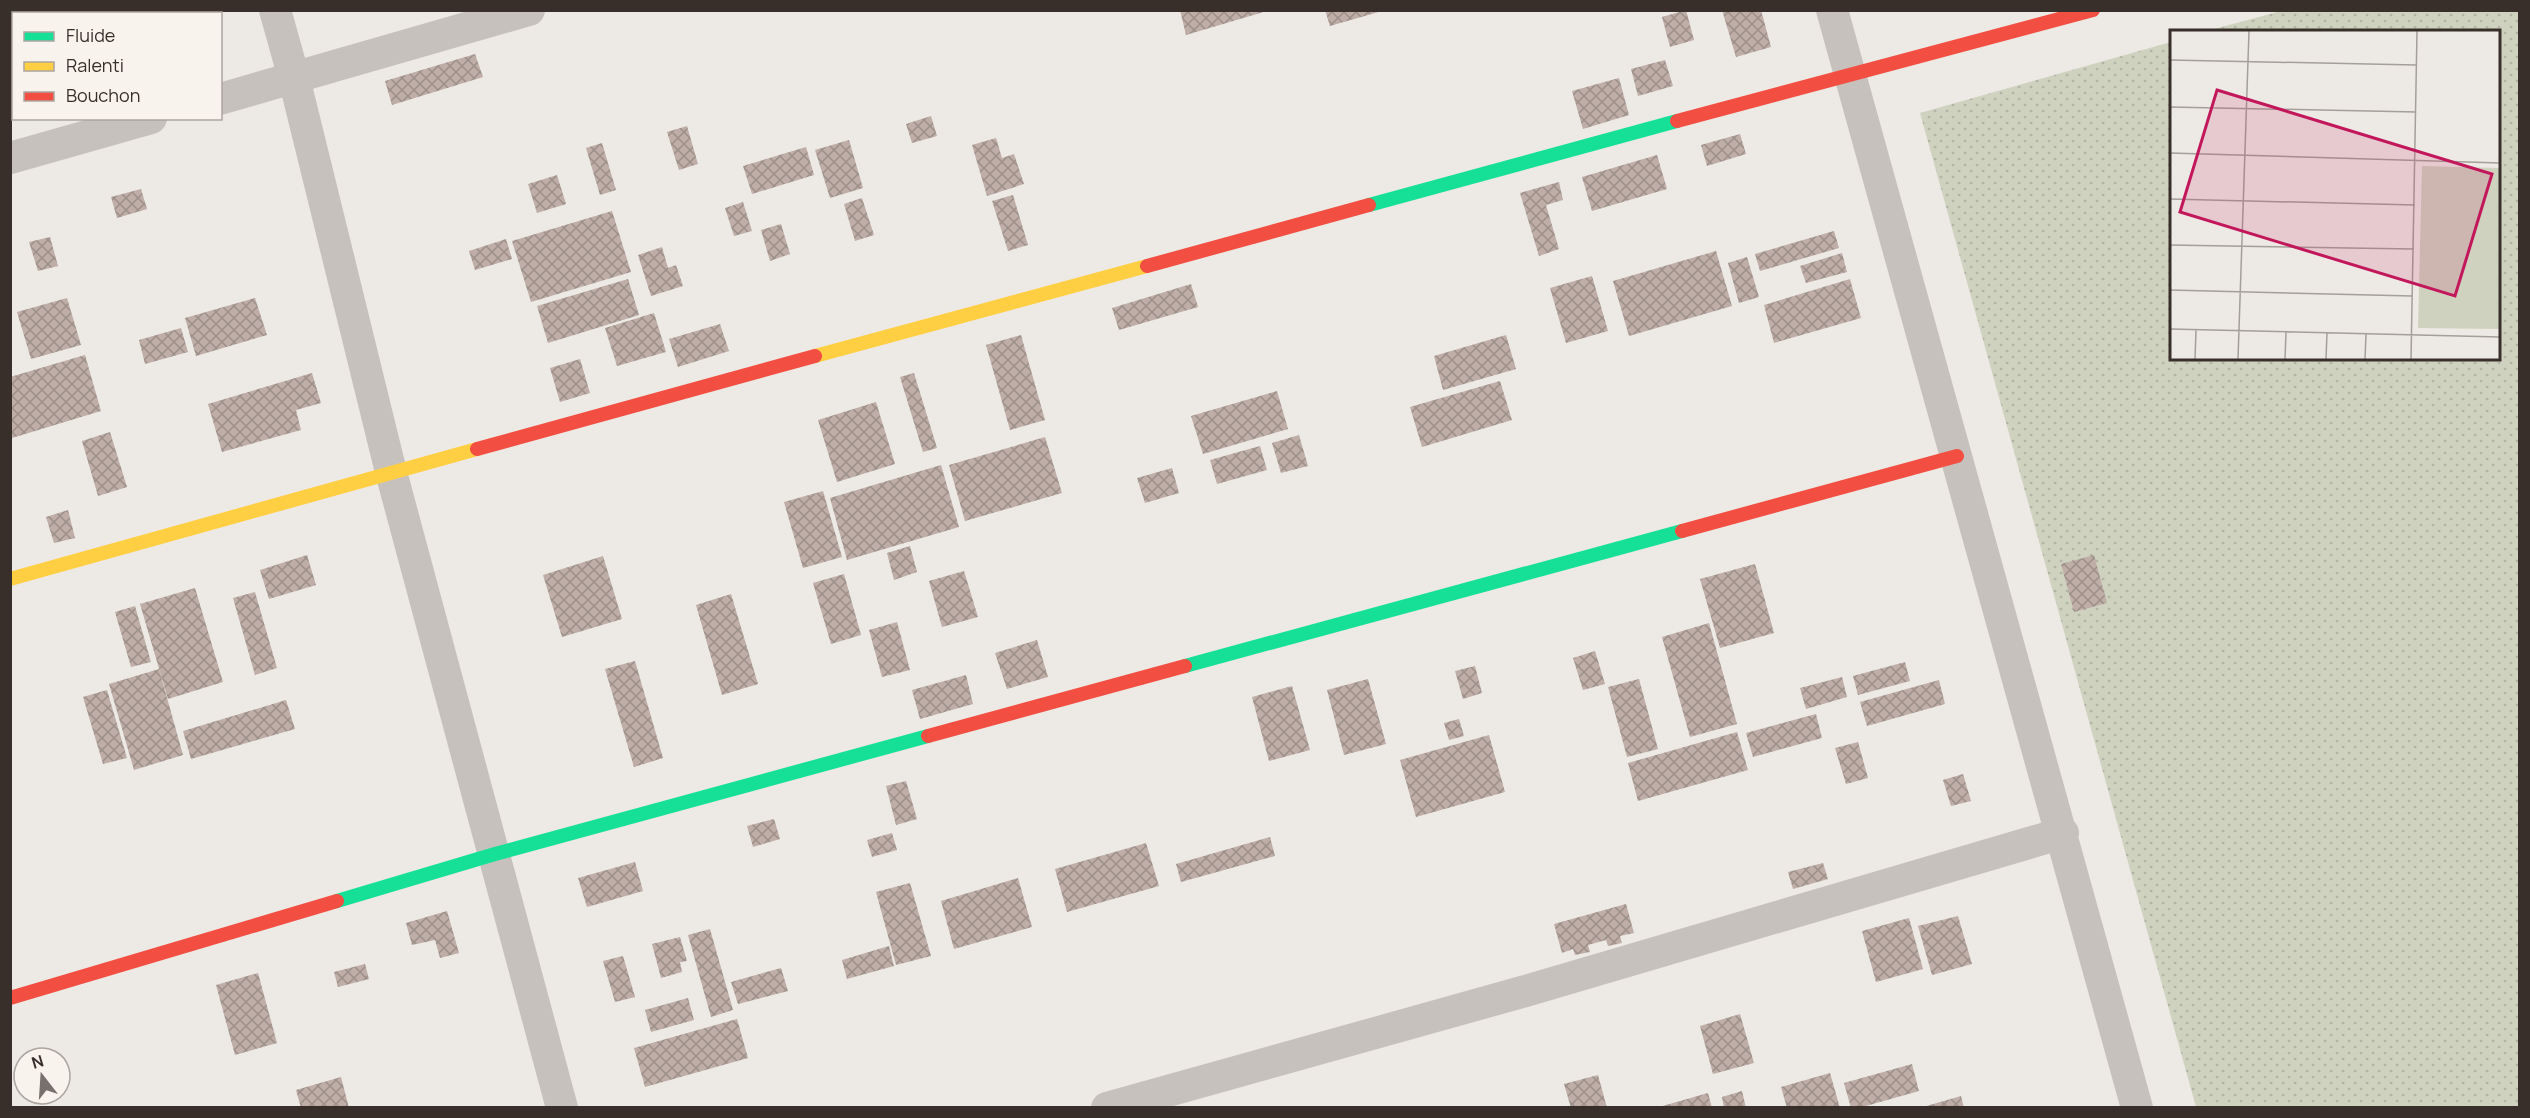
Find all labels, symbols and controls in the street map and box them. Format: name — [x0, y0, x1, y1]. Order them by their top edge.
legend — [12, 12, 222, 120]
text: Fluide — [66, 23, 115, 47]
inset map — [2170, 30, 2500, 360]
text: Ralenti — [66, 53, 124, 77]
text: Bouchon — [66, 83, 140, 107]
north arrow — [12, 1046, 72, 1106]
text: N — [29, 1049, 46, 1074]

